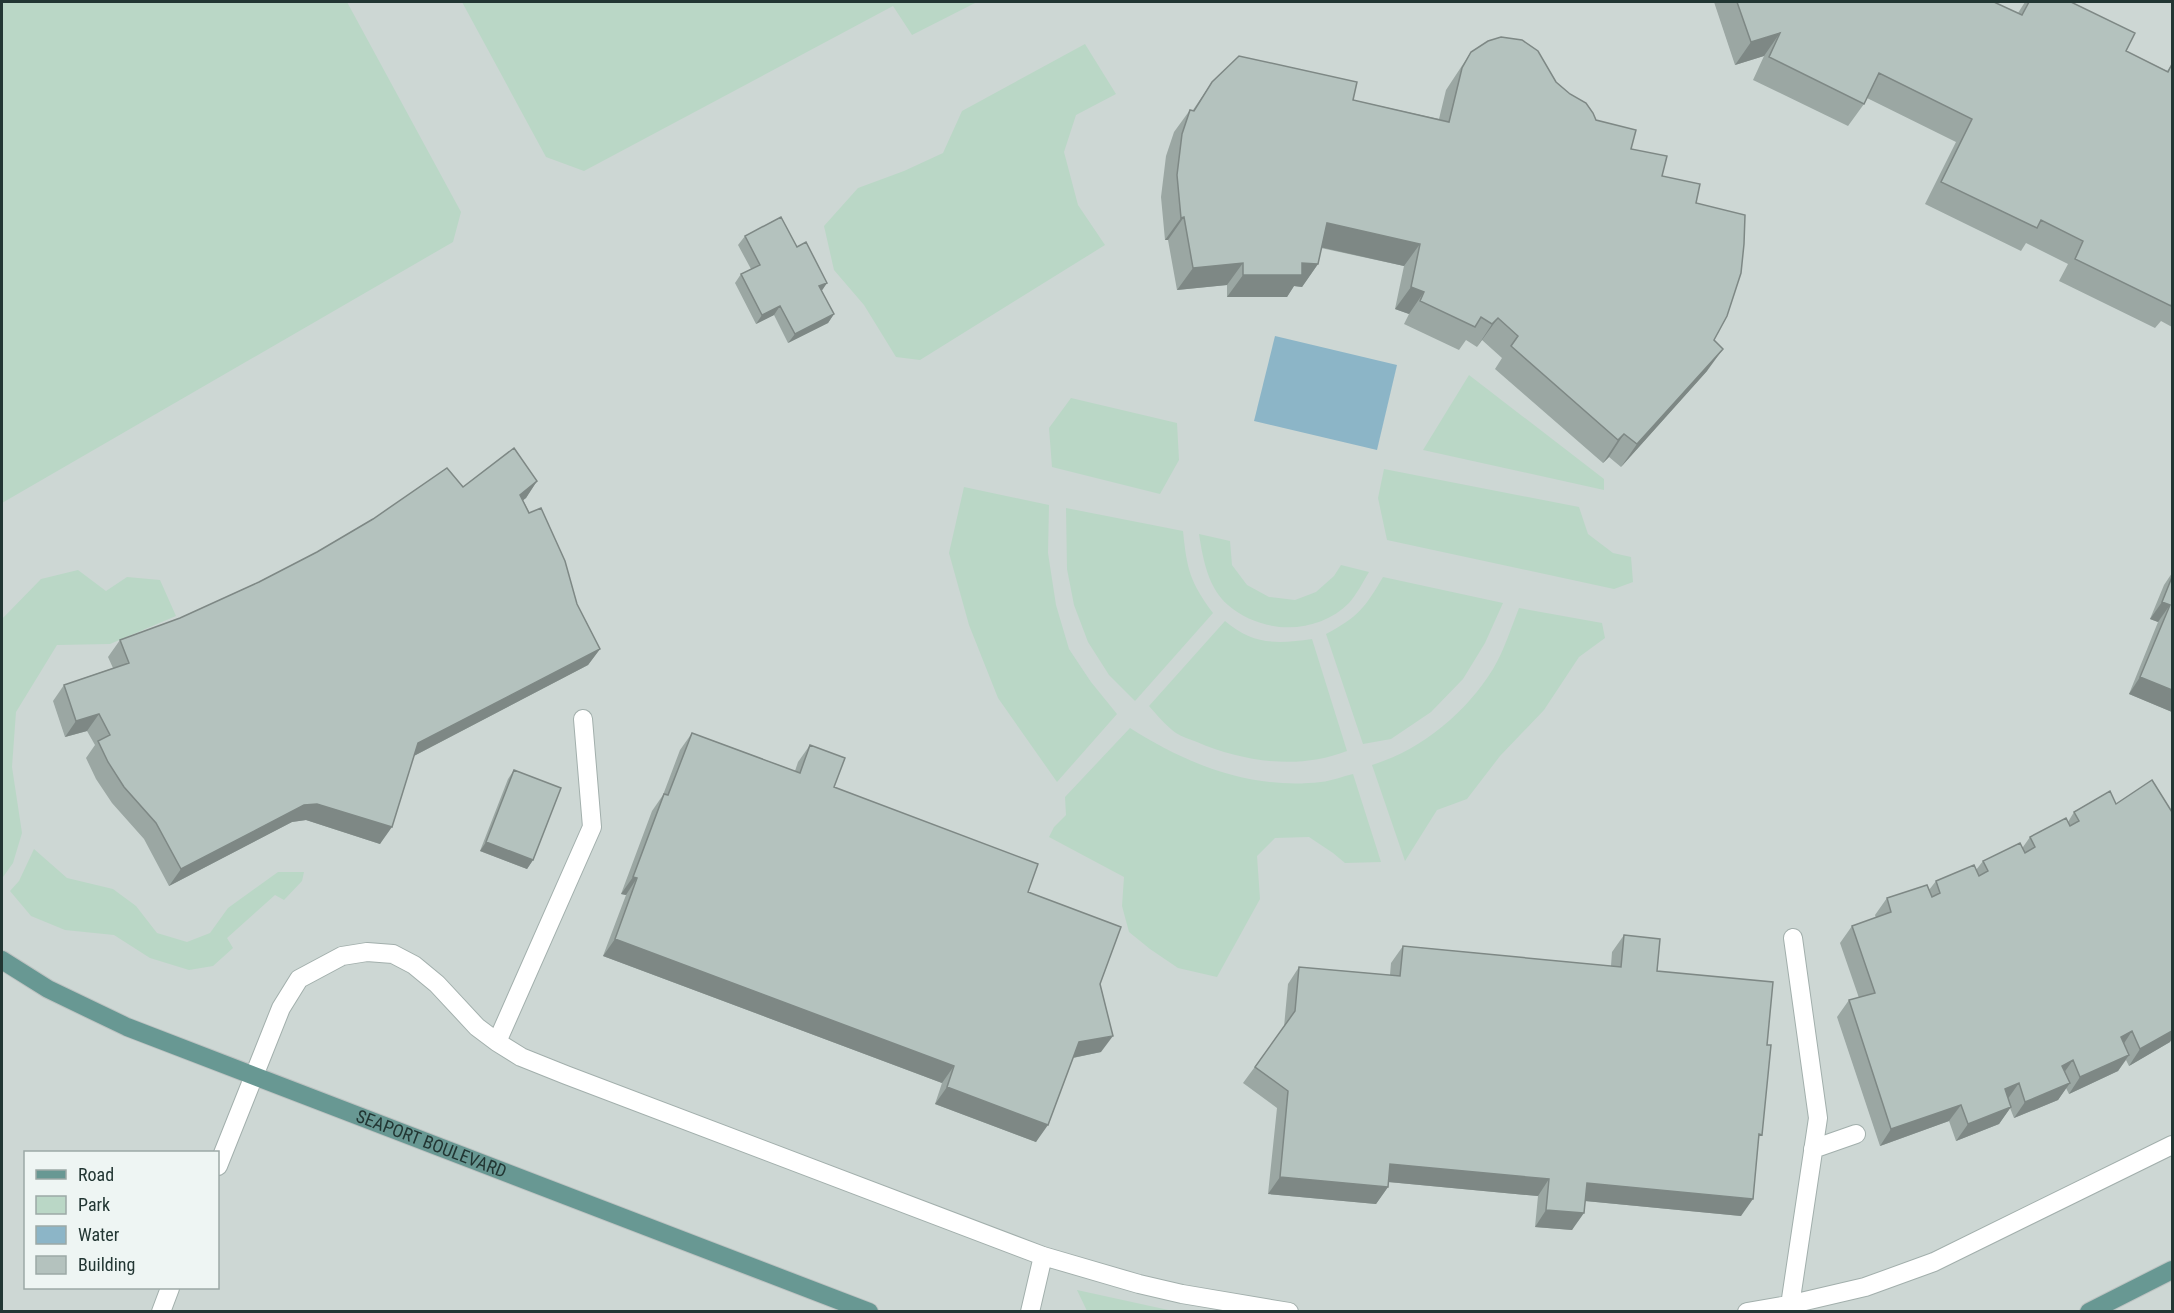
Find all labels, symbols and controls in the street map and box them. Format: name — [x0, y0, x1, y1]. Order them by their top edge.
street label: SEAPORT BOULEVARD — [353, 1105, 510, 1182]
legend — [24, 1151, 219, 1289]
text: Road — [78, 1164, 114, 1185]
text: Park — [78, 1194, 110, 1215]
text: Water — [78, 1224, 120, 1245]
text: Building — [78, 1254, 135, 1275]

